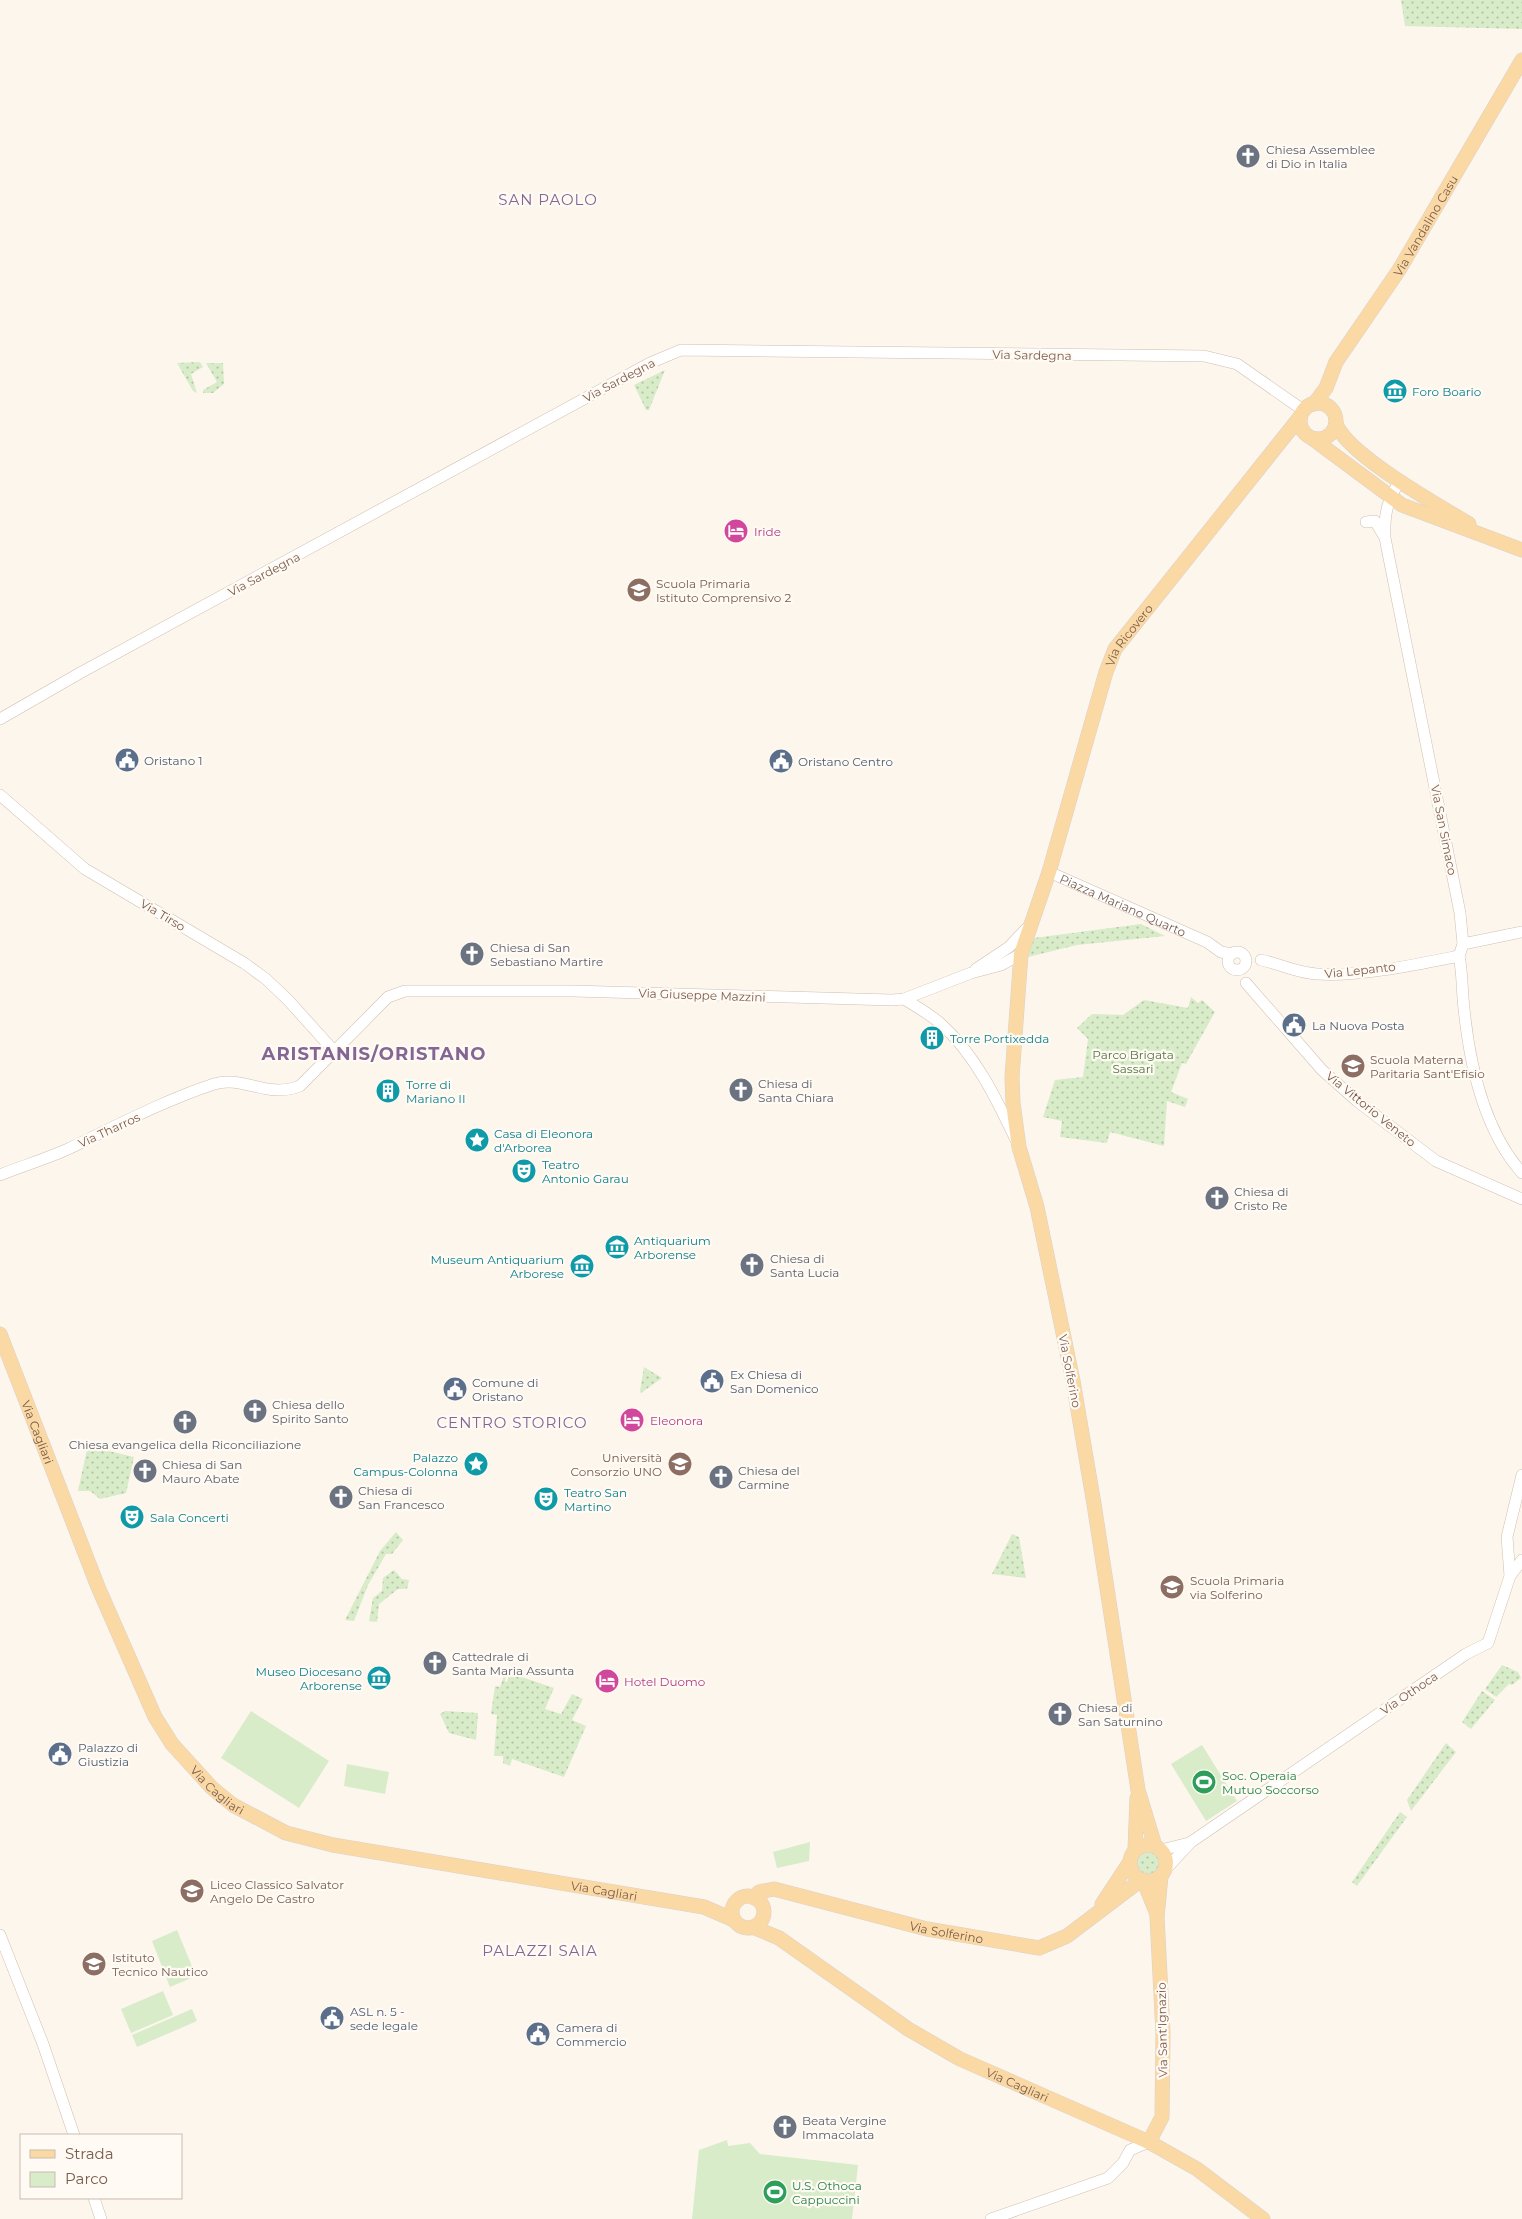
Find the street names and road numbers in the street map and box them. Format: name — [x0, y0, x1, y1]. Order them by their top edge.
street label: Via Vandalino Casu — [1390, 172, 1461, 279]
street label: Via Sardegna — [992, 347, 1072, 363]
street label: Via Sardegna — [580, 355, 658, 405]
street label: Via Sardegna — [225, 549, 303, 599]
street label: Via Ricovero — [1102, 601, 1156, 668]
street label: Via San Simaco — [1428, 783, 1460, 877]
street label: Piazza Mariano Quarto — [1058, 870, 1188, 939]
street label: Via Tirso — [138, 896, 188, 934]
street label: Via Lepanto — [1324, 959, 1396, 981]
street label: Via Giuseppe Mazzini — [638, 985, 766, 1005]
street label: Via Vittorio Veneto — [1323, 1068, 1419, 1150]
street label: Via Tharros — [76, 1109, 142, 1151]
street label: Via Solferino — [1056, 1333, 1084, 1409]
street label: Via Cagliari — [19, 1398, 57, 1466]
street label: Via Othoca — [1377, 1668, 1441, 1718]
street label: Via Cagliari — [188, 1762, 247, 1817]
street label: Via Cagliari — [570, 1877, 638, 1903]
street label: Via Solferino — [908, 1917, 985, 1946]
street label: Via Sant'Ignazio — [1154, 1982, 1170, 2078]
street label: Via Cagliari — [984, 2064, 1051, 2105]

